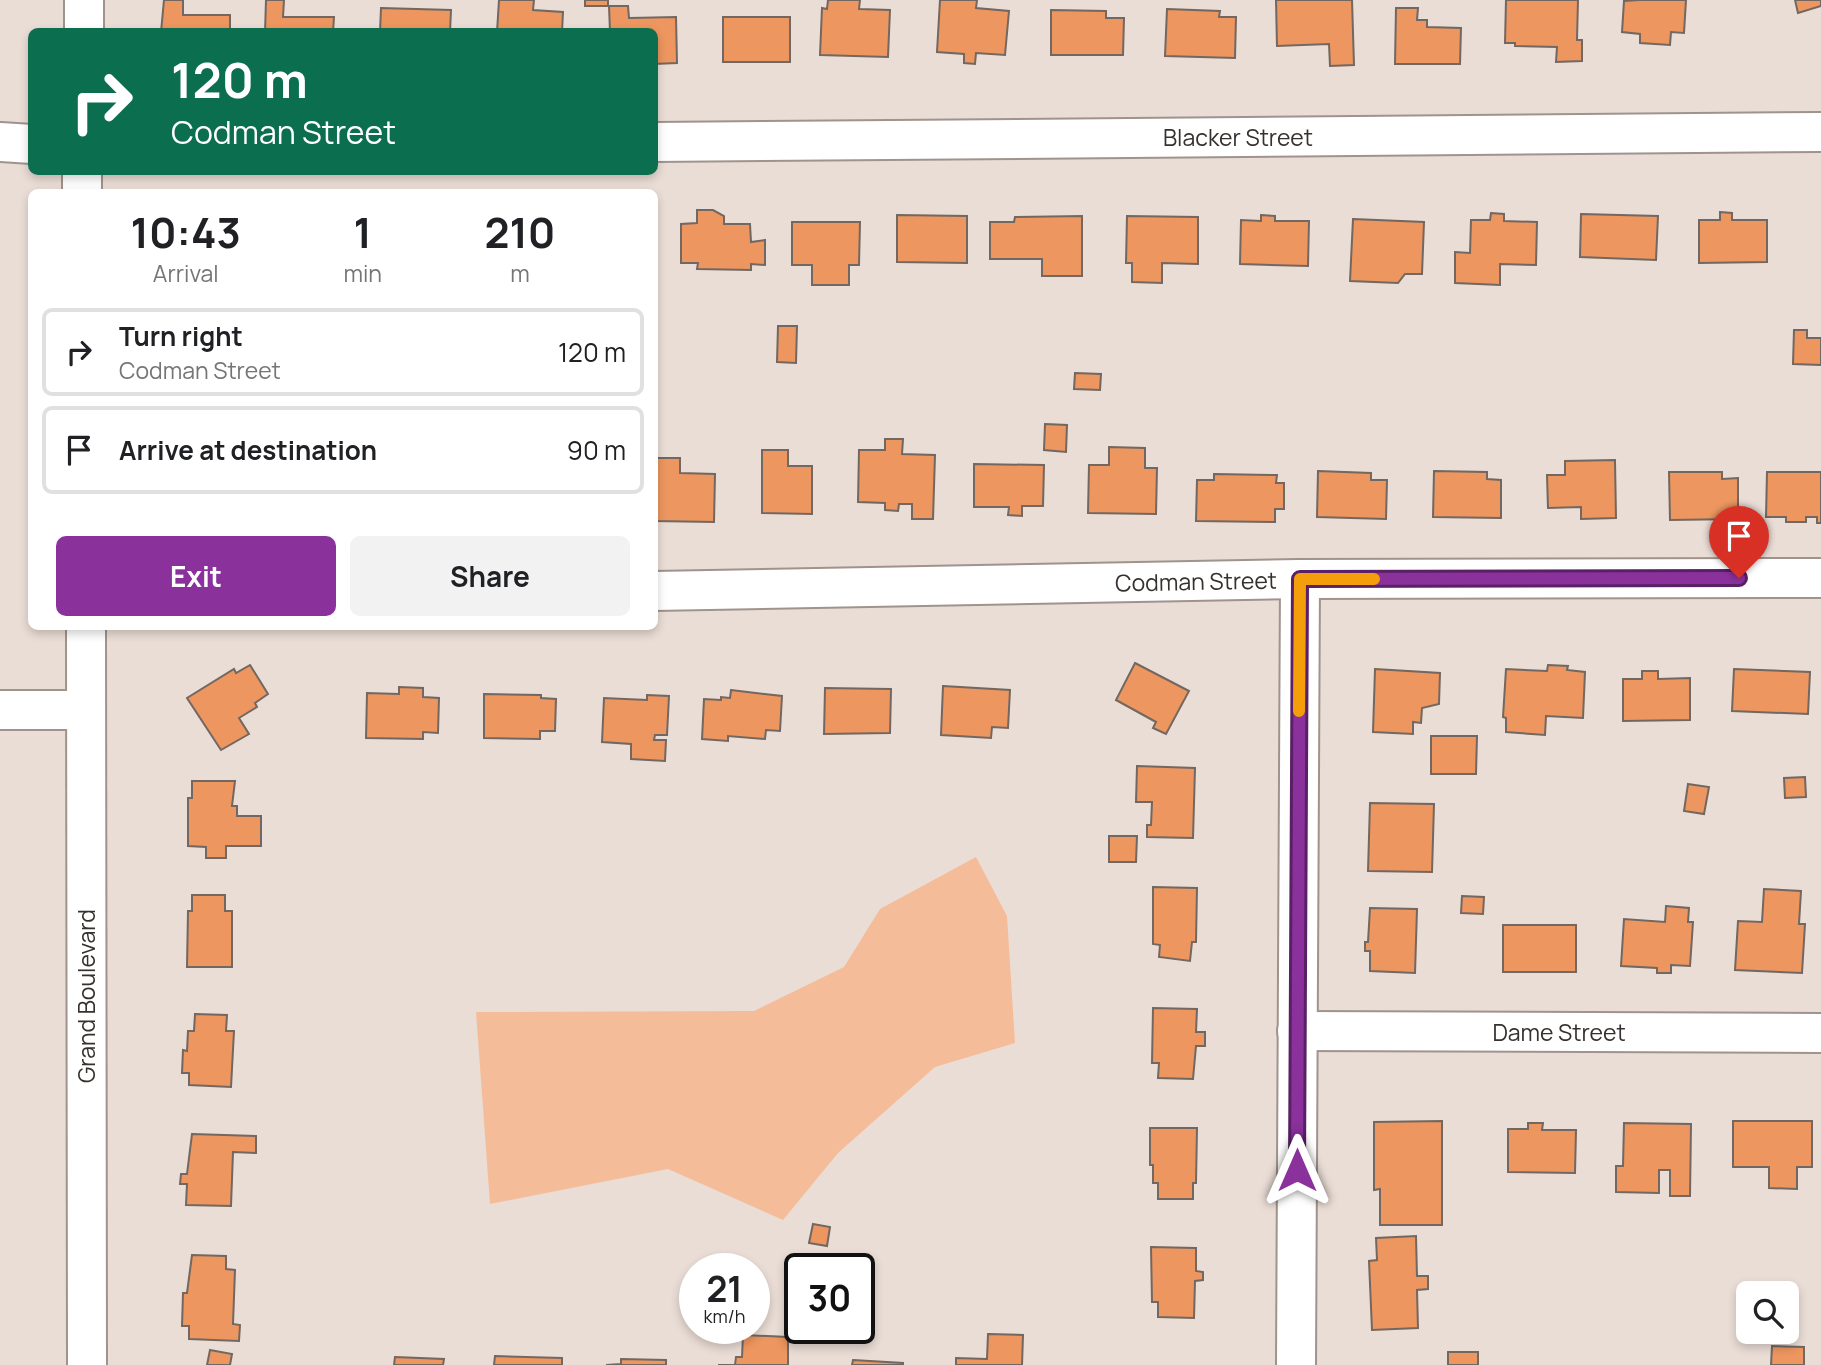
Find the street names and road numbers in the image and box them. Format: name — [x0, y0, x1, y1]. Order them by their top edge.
street label: Blacker Street — [1163, 121, 1313, 153]
street label: Codman Street — [1115, 564, 1277, 598]
street label: Grand Boulevard — [70, 909, 102, 1083]
street label: Dame Street — [1492, 1016, 1626, 1048]

